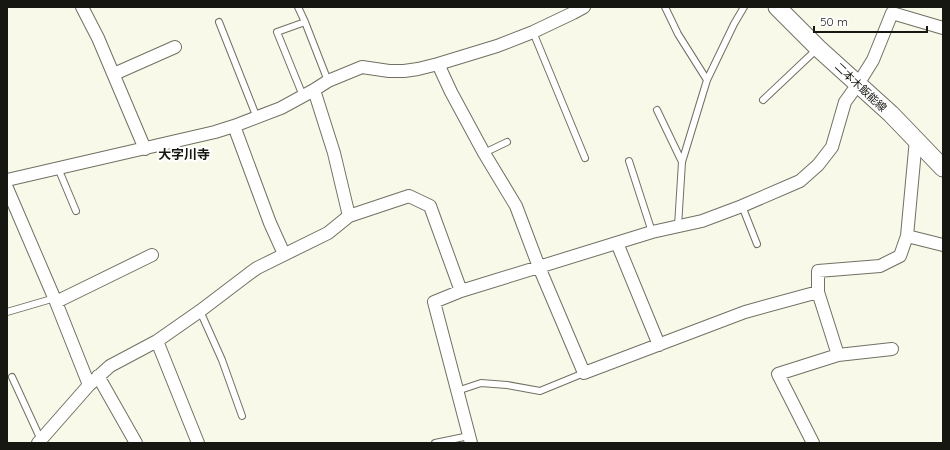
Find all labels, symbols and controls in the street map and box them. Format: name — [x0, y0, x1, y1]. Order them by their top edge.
scale bar — [814, 8, 927, 34]
text: 50 m — [820, 14, 848, 29]
street label: 二本木飯能線 — [832, 59, 890, 115]
district label: 大字川寺 — [158, 146, 210, 162]

